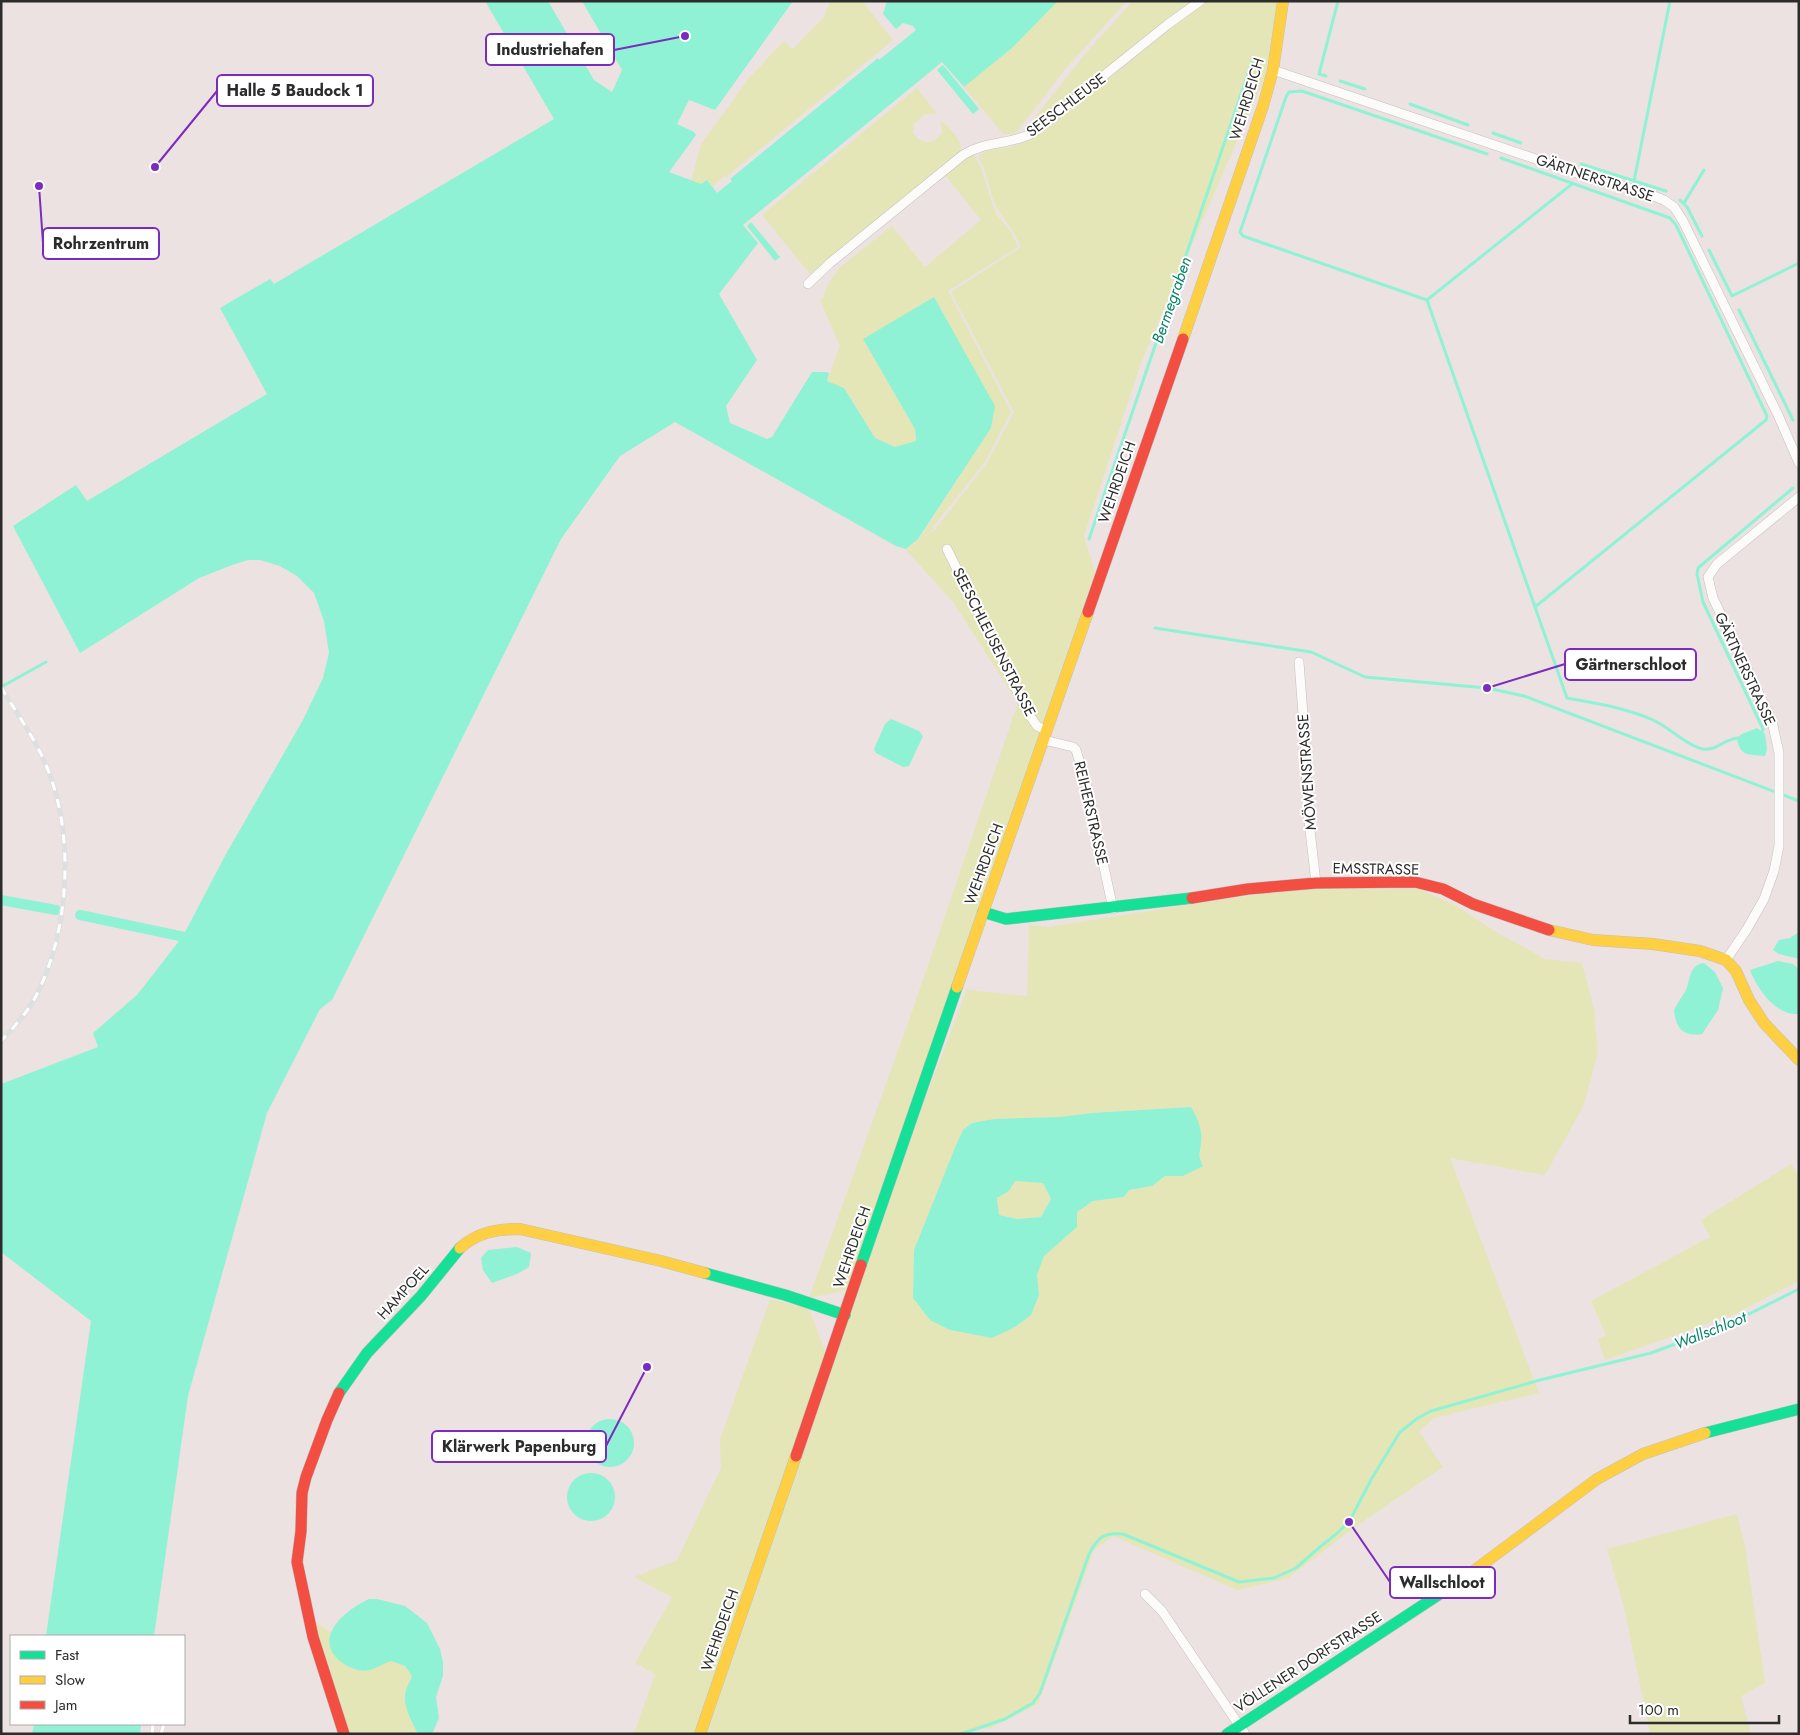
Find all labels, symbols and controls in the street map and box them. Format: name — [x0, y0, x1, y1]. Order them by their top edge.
callout: Industriehafen — [486, 34, 614, 65]
text: Industriehafen — [496, 38, 604, 61]
street label: WEHRDEICH — [1224, 55, 1270, 143]
street label: SEESCHLEUSE — [1022, 68, 1110, 142]
callout: Halle 5 Baudock 1 — [217, 75, 373, 106]
text: Halle 5 Baudock 1 — [227, 79, 363, 102]
street label: GÄRTNERSTRASSE — [1533, 149, 1657, 207]
callout: Rohrzentrum — [43, 228, 159, 259]
text: Rohrzentrum — [53, 232, 149, 255]
water label: Bermegraben — [1146, 254, 1197, 347]
street label: WEHRDEICH — [1093, 438, 1141, 526]
street label: SEESCHLEUSENSTRASSE — [947, 564, 1041, 720]
street label: GÄRTNERSTRASSE — [1709, 609, 1781, 729]
callout: Gärtnerschloot — [1565, 649, 1696, 680]
text: Gärtnerschloot — [1576, 653, 1687, 676]
street label: MÖWENSTRASSE — [1292, 713, 1322, 831]
street label: REIHERSTRASSE — [1068, 759, 1114, 867]
street label: WEHRDEICH — [959, 820, 1009, 908]
street label: EMSSTRASSE — [1332, 857, 1420, 881]
street label: WEHRDEICH — [828, 1203, 876, 1291]
street label: HAMPOEL — [372, 1259, 434, 1325]
water label: Wallschloot — [1671, 1305, 1751, 1355]
callout: Klärwerk Papenburg — [432, 1431, 606, 1462]
text: Klärwerk Papenburg — [442, 1435, 596, 1458]
callout: Wallschloot — [1390, 1567, 1495, 1598]
text: Wallschloot — [1399, 1571, 1486, 1594]
street label: WEHRDEICH — [696, 1586, 744, 1674]
street label: VÖLLENER DORFSTRASSE — [1230, 1606, 1386, 1718]
legend — [10, 1635, 185, 1725]
text: Fast — [55, 1644, 79, 1666]
text: Slow — [55, 1669, 86, 1691]
scale bar — [1630, 1692, 1779, 1724]
text: Jam — [53, 1694, 78, 1716]
text: 100 m — [1638, 1699, 1679, 1721]

